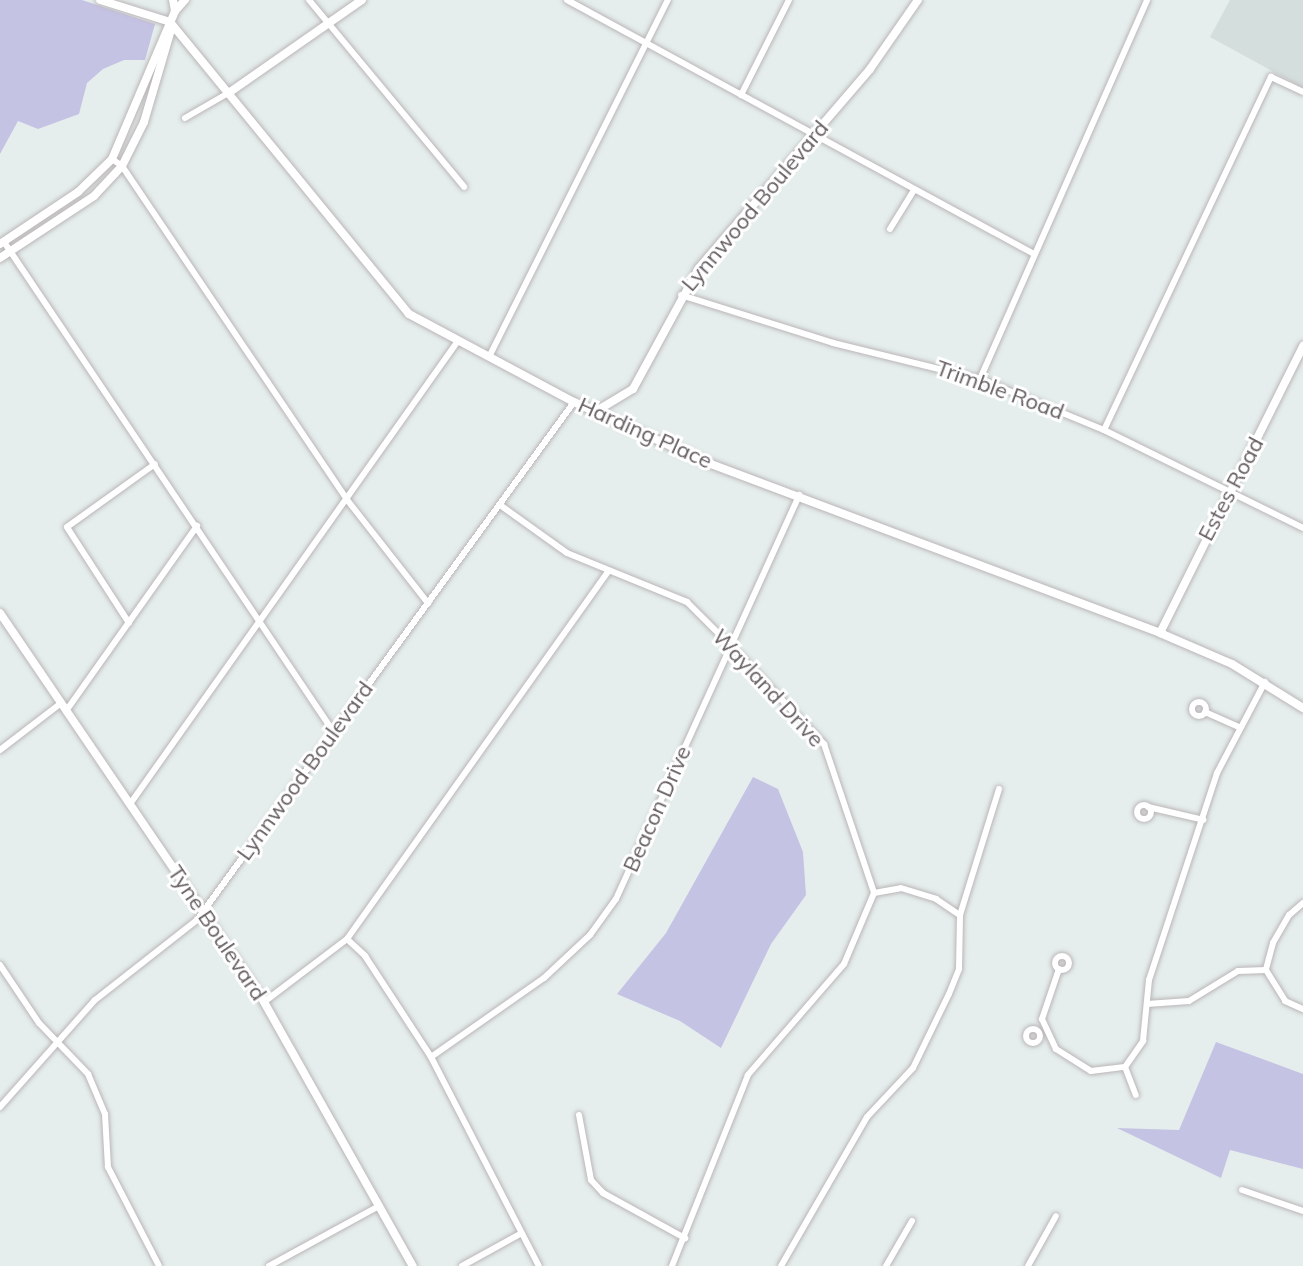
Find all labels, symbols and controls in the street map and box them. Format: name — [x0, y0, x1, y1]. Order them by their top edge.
street label: Lynnwood Boulevard — [676, 115, 834, 297]
street label: Trimble Road — [932, 355, 1068, 425]
street label: Harding Place — [574, 392, 716, 474]
street label: Estes Road — [1193, 433, 1269, 545]
street label: Wayland Drive — [707, 624, 829, 752]
street label: Lynnwood Boulevard — [231, 677, 379, 865]
street label: Beacon Drive — [617, 742, 697, 876]
street label: Tyne Boulevard — [162, 860, 272, 1006]

